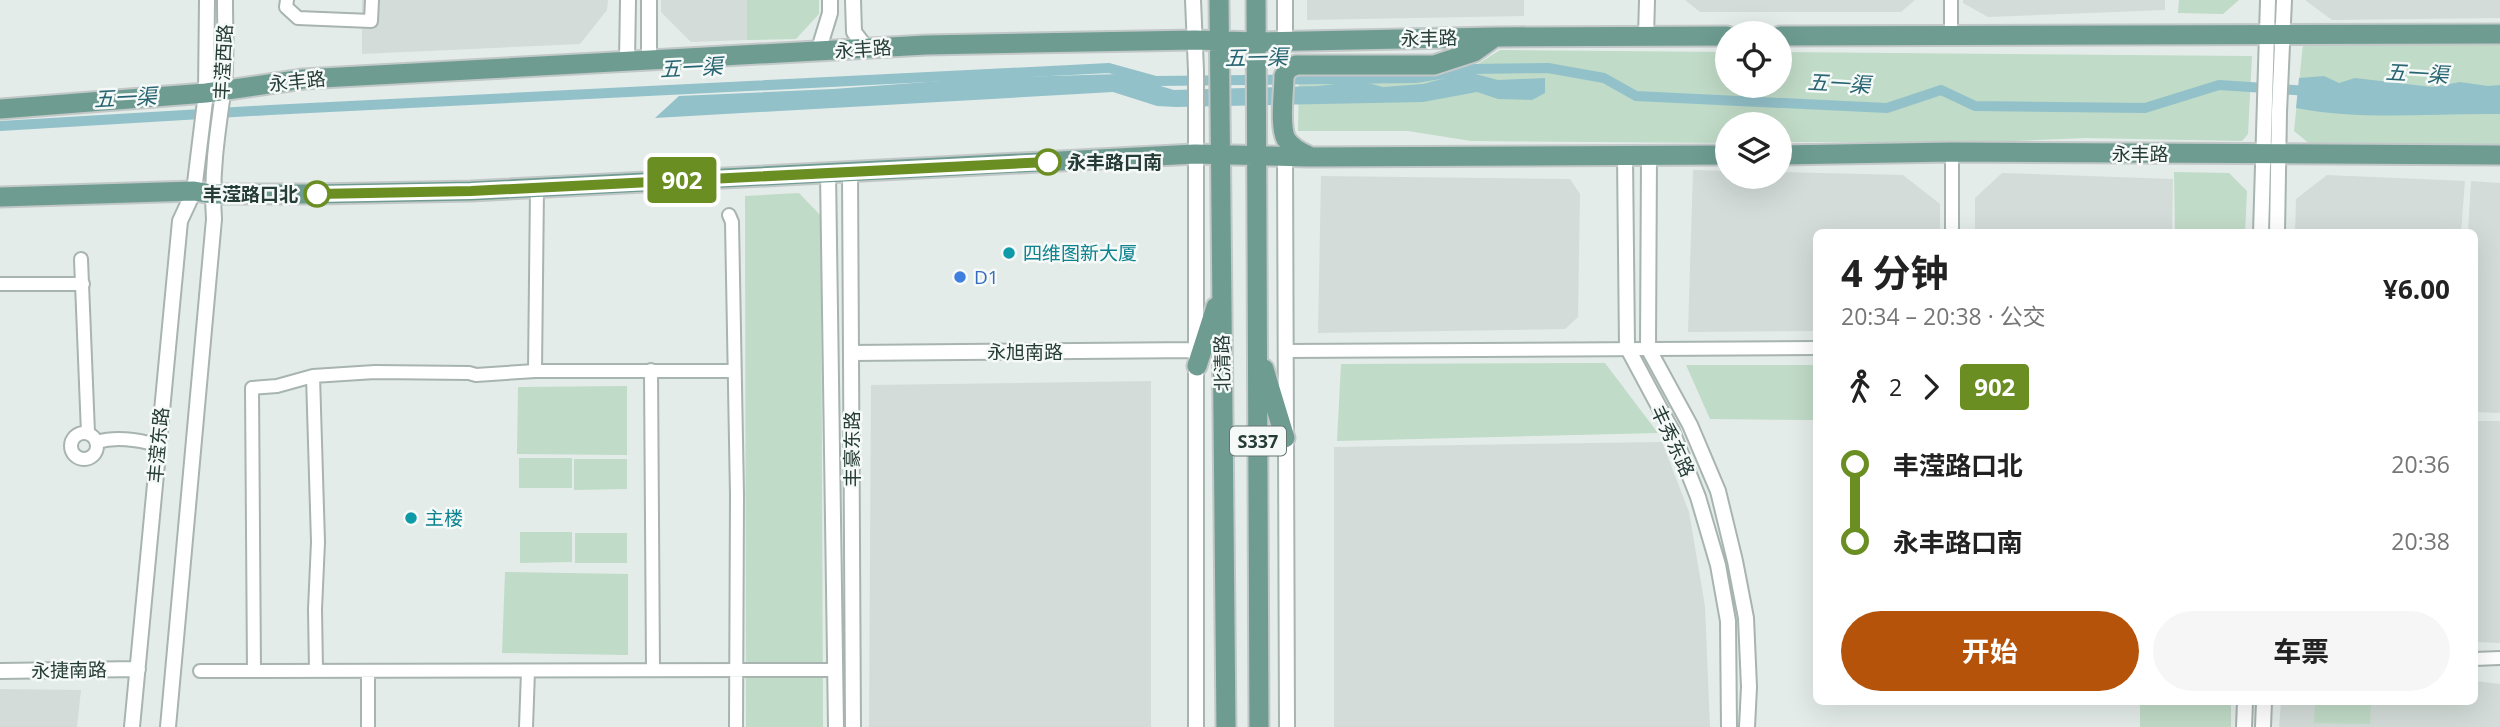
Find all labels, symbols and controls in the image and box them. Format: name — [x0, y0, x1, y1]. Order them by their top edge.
map controls — [1715, 21, 1792, 189]
button: locate — [1715, 21, 1792, 98]
street label: 丰滢西路 — [208, 23, 238, 101]
street label: 永丰路 — [1400, 25, 1458, 51]
street label: 永丰路 — [834, 34, 892, 64]
water label: 五一渠 — [1224, 42, 1291, 72]
water label: 五一渠 — [659, 51, 726, 83]
water label: 五一渠 — [2385, 57, 2452, 89]
street label: 永丰路 — [267, 65, 327, 97]
water label: 五一渠 — [1807, 67, 1874, 99]
water label: 五一渠 — [93, 81, 160, 113]
button: layers — [1715, 112, 1792, 189]
street label: 永丰路 — [2111, 141, 2169, 167]
marker: 永丰路口南 — [1035, 149, 1061, 175]
place label: 永丰路口南 — [1067, 149, 1162, 175]
line badge: 902 — [642, 157, 722, 203]
text: 902 — [661, 163, 703, 196]
place label: 丰滢路口北 — [203, 181, 298, 207]
marker: 丰滢路口北 — [304, 181, 330, 207]
place label: 四维图新大厦 — [1023, 240, 1137, 266]
marker: 四维图新大厦 — [1001, 245, 1017, 261]
text: 4 分钟 — [1841, 246, 1949, 298]
place label: D1 — [974, 264, 999, 290]
marker: D1 — [952, 269, 968, 285]
text: ¥6.00 — [2383, 271, 2450, 307]
text: 20:34 – 20:38 · 公交 — [1841, 300, 2046, 332]
street label: 北清路 — [1209, 334, 1235, 392]
street label: 永旭南路 — [987, 339, 1063, 365]
icon: walk — [1841, 368, 1879, 406]
icon: forward — [1912, 368, 1950, 406]
text: 902 — [1974, 370, 2015, 403]
text: 2 — [1889, 371, 1902, 403]
street label: 丰秀东路 — [1645, 401, 1701, 481]
street label: 丰滢东路 — [142, 406, 174, 484]
street label: 丰豪东路 — [839, 411, 865, 487]
road number: S337 — [1230, 426, 1286, 456]
text: 丰滢路口北 — [1893, 447, 2023, 483]
text: 20:36 — [2391, 448, 2450, 480]
place label: 主楼 — [425, 505, 463, 531]
marker: 主楼 — [403, 510, 419, 526]
text: 永丰路口南 — [1893, 524, 2023, 560]
text: 20:38 — [2391, 525, 2450, 557]
button: 开始 — [1841, 611, 2139, 691]
button: 车票 — [2153, 611, 2450, 691]
street label: 永捷南路 — [31, 656, 107, 684]

